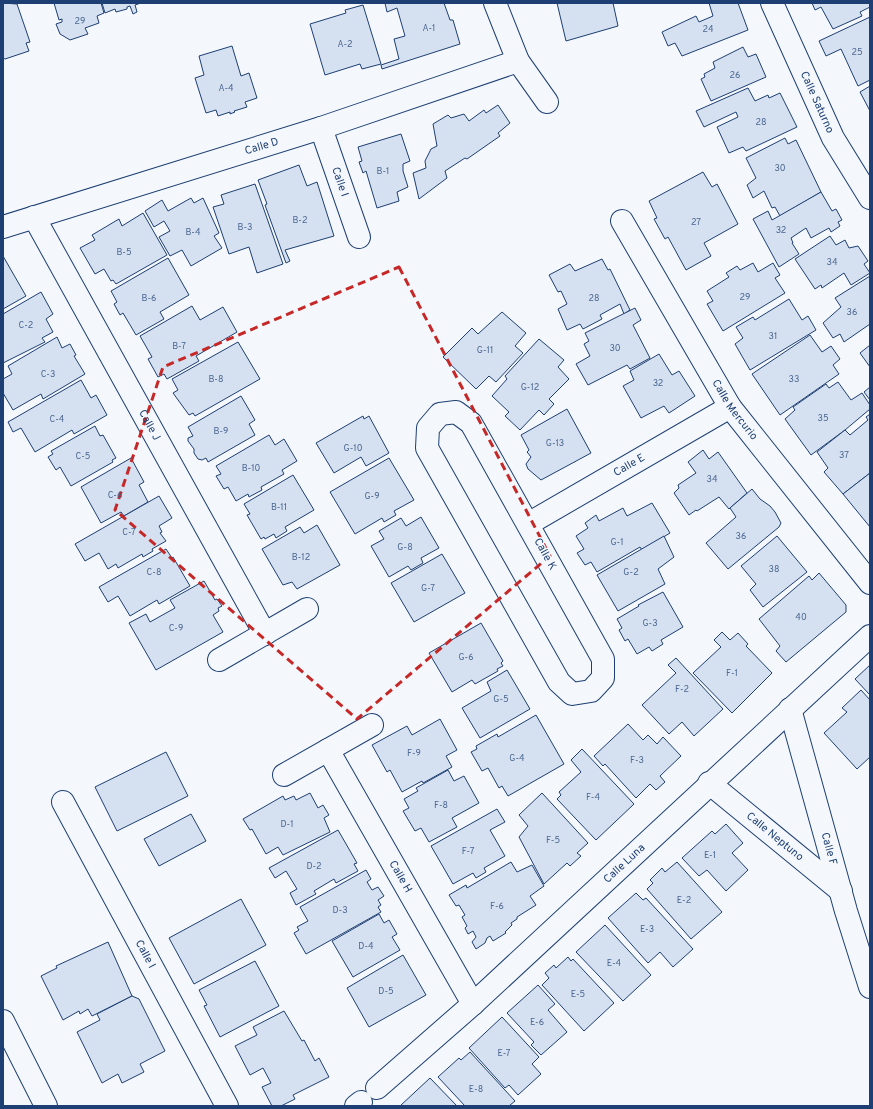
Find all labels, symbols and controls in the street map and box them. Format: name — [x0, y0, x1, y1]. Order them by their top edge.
house number: 29 — [75, 16, 85, 27]
house number: A-1 — [423, 23, 435, 34]
house number: 24 — [702, 24, 714, 35]
house number: A-2 — [337, 39, 353, 50]
house number: 25 — [851, 47, 863, 58]
street label: Calle Saturno — [797, 69, 837, 135]
house number: 26 — [730, 70, 740, 81]
house number: A-4 — [218, 83, 234, 94]
house number: 28 — [755, 117, 767, 128]
street label: Calle D — [243, 135, 280, 158]
house number: 30 — [774, 163, 786, 174]
street label: Calle I — [328, 165, 351, 198]
house number: B-1 — [377, 166, 389, 177]
house number: B-2 — [293, 215, 307, 226]
house number: 27 — [691, 217, 701, 228]
house number: B-3 — [238, 222, 252, 233]
house number: 32 — [776, 225, 786, 236]
house number: B-4 — [185, 227, 201, 238]
house number: B-5 — [116, 247, 132, 258]
house number: 34 — [826, 257, 838, 268]
house number: 29 — [740, 292, 750, 303]
house number: B-6 — [142, 293, 156, 304]
house number: 28 — [588, 293, 600, 304]
house number: 36 — [847, 307, 857, 318]
house number: C-2 — [19, 320, 33, 331]
house number: 31 — [769, 331, 777, 342]
house number: B-7 — [172, 341, 186, 352]
house number: 30 — [609, 343, 621, 354]
house number: G-11 — [477, 345, 493, 356]
house number: C-3 — [41, 369, 55, 380]
house number: B-8 — [209, 374, 223, 385]
house number: 33 — [789, 374, 799, 385]
street label: Calle Mercurio — [709, 377, 761, 443]
house number: 32 — [653, 378, 663, 389]
house number: G-12 — [521, 382, 539, 393]
street label: Calle J — [135, 407, 164, 443]
house number: 35 — [817, 413, 829, 424]
house number: C-4 — [50, 414, 65, 425]
house number: B-9 — [214, 426, 228, 437]
house number: G-13 — [546, 438, 564, 449]
house number: G-10 — [344, 443, 363, 454]
house number: 37 — [839, 450, 849, 461]
house number: C-5 — [76, 451, 90, 462]
street label: Calle E — [611, 451, 647, 480]
house number: B-10 — [242, 463, 261, 474]
house number: 34 — [706, 474, 718, 485]
house number: C-6 — [108, 490, 122, 501]
house number: G-9 — [364, 491, 380, 502]
house number: B-11 — [271, 502, 287, 513]
house number: C-7 — [122, 527, 136, 538]
house number: 36 — [736, 531, 746, 542]
street label: Calle K — [531, 536, 559, 572]
house number: G-1 — [610, 537, 624, 548]
house number: G-8 — [397, 542, 413, 553]
house number: B-12 — [292, 552, 310, 563]
house number: 38 — [769, 564, 779, 575]
house number: C-8 — [147, 567, 161, 578]
house number: G-2 — [623, 567, 639, 578]
house number: G-7 — [421, 583, 435, 594]
house number: 40 — [795, 612, 807, 623]
house number: G-3 — [642, 618, 658, 629]
house number: C-9 — [169, 623, 183, 634]
house number: G-6 — [458, 652, 474, 663]
house number: F-1 — [726, 668, 738, 679]
house number: F-2 — [675, 684, 689, 695]
house number: G-5 — [493, 694, 509, 705]
house number: F-9 — [407, 748, 421, 759]
house number: G-4 — [509, 753, 525, 764]
house number: F-3 — [630, 755, 644, 766]
house number: F-4 — [586, 792, 600, 803]
house number: F-8 — [434, 800, 448, 811]
street label: Calle Neptuno — [743, 809, 806, 864]
house number: D-1 — [280, 819, 294, 830]
street label: Calle F — [818, 831, 840, 867]
house number: F-5 — [546, 835, 560, 846]
street label: Calle Luna — [601, 841, 648, 886]
house number: F-7 — [462, 846, 475, 857]
house number: E-1 — [704, 850, 716, 861]
street label: Calle H — [386, 858, 415, 895]
house number: D-2 — [306, 861, 322, 872]
house number: E-2 — [677, 895, 691, 906]
house number: F-6 — [490, 901, 504, 912]
house number: D-3 — [332, 905, 348, 916]
house number: E-3 — [640, 924, 654, 935]
street label: Calle I — [132, 938, 159, 971]
house number: D-4 — [358, 941, 374, 952]
house number: E-4 — [607, 958, 622, 969]
house number: D-5 — [378, 986, 394, 997]
house number: E-5 — [571, 989, 585, 1000]
house number: E-6 — [530, 1017, 544, 1028]
house number: E-7 — [497, 1048, 511, 1059]
house number: E-8 — [469, 1084, 483, 1095]

